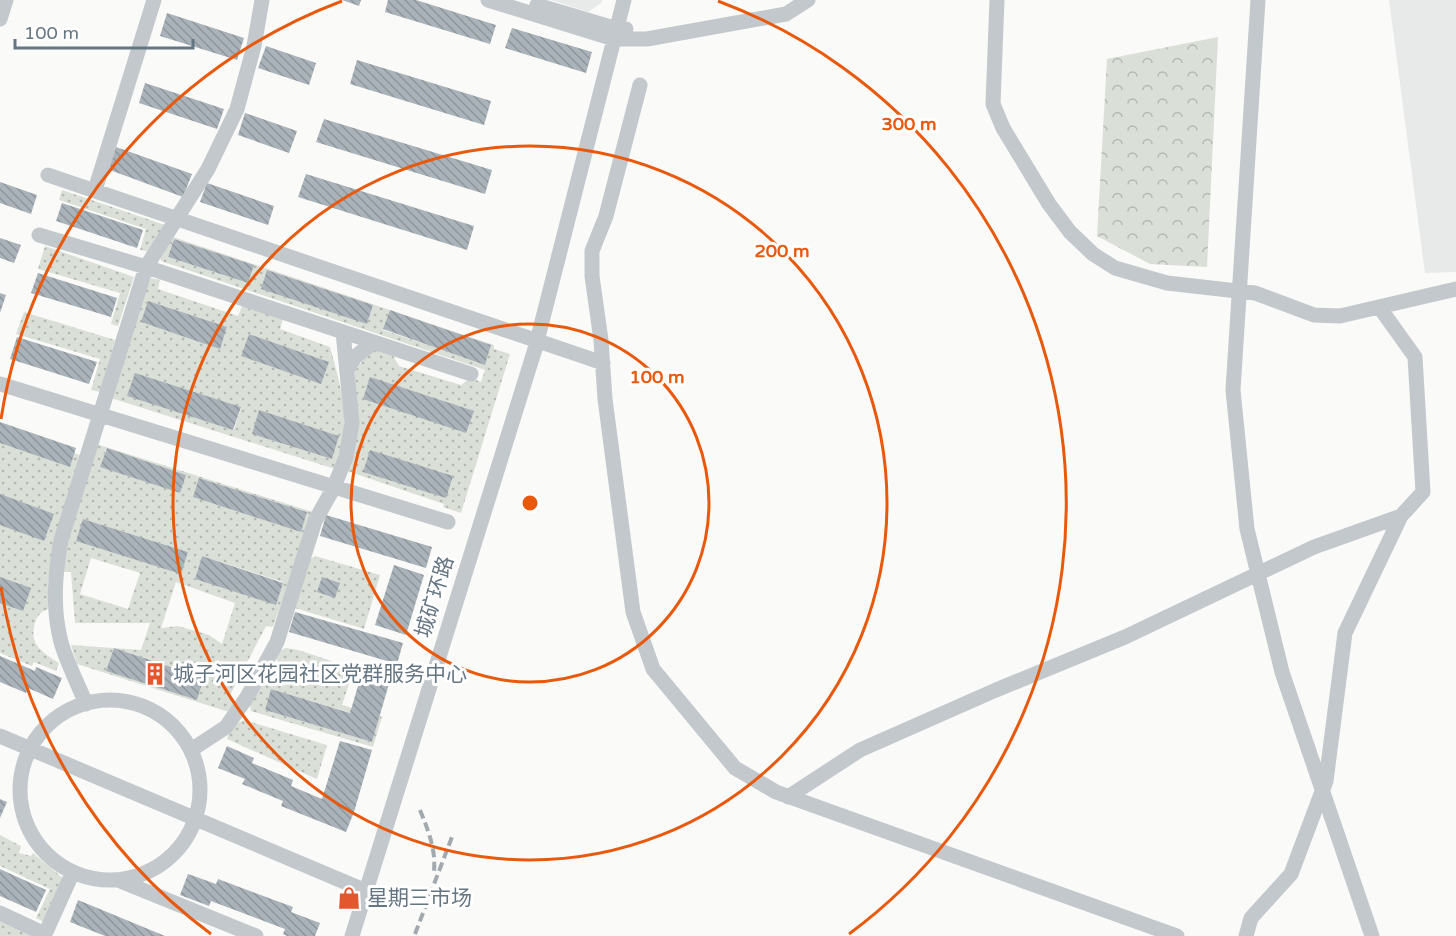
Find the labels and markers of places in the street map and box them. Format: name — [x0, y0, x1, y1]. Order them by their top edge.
centre of rings — [520, 493, 540, 513]
building icon: 城子河区花园社区党群服务中心 — [142, 661, 168, 687]
place label: 城子河区花园社区党群服务中心 — [173, 662, 467, 687]
shop icon: 星期三市场 — [336, 885, 362, 911]
place label: 星期三市场 — [367, 886, 472, 911]

